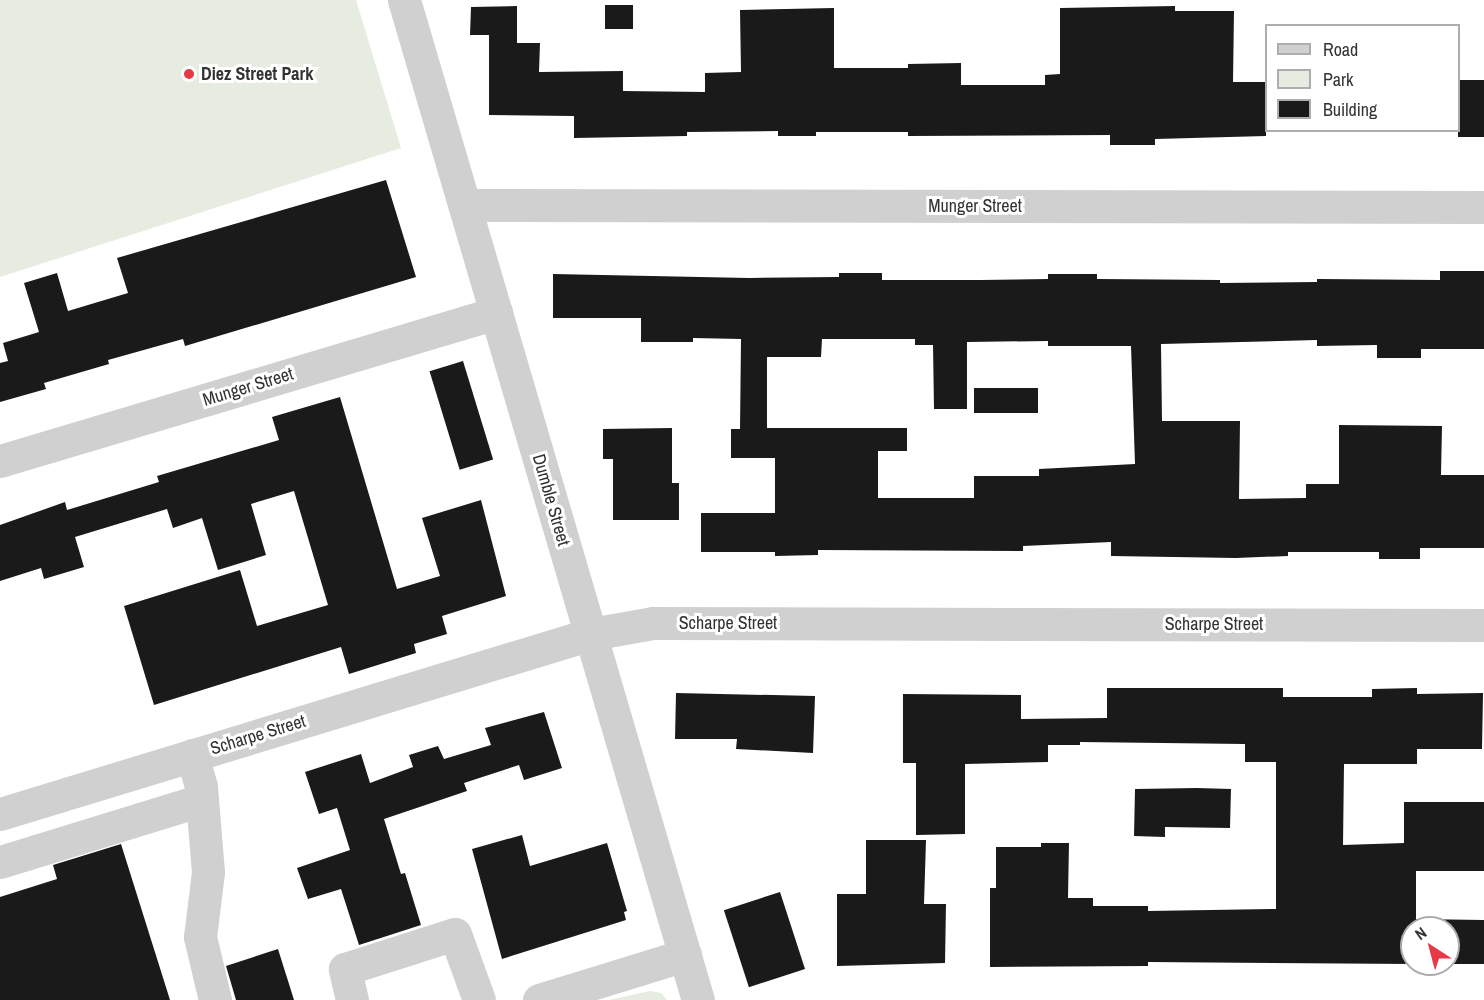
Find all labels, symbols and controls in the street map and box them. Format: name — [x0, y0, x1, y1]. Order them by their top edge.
legend — [1265, 24, 1460, 132]
text: Road — [1323, 37, 1358, 62]
place label: Diez Street Park — [201, 63, 313, 85]
marker: Diez Street Park — [182, 67, 196, 81]
text: Park — [1323, 67, 1353, 92]
text: Building — [1323, 97, 1377, 122]
street label: Munger Street — [928, 195, 1022, 217]
street label: Munger Street — [200, 363, 296, 411]
street label: Dumble Street — [528, 452, 574, 548]
street label: Scharpe Street — [679, 612, 777, 634]
street label: Scharpe Street — [1165, 613, 1263, 635]
street label: Scharpe Street — [208, 710, 308, 760]
north arrow — [1400, 916, 1460, 976]
text: N — [1410, 921, 1431, 945]

